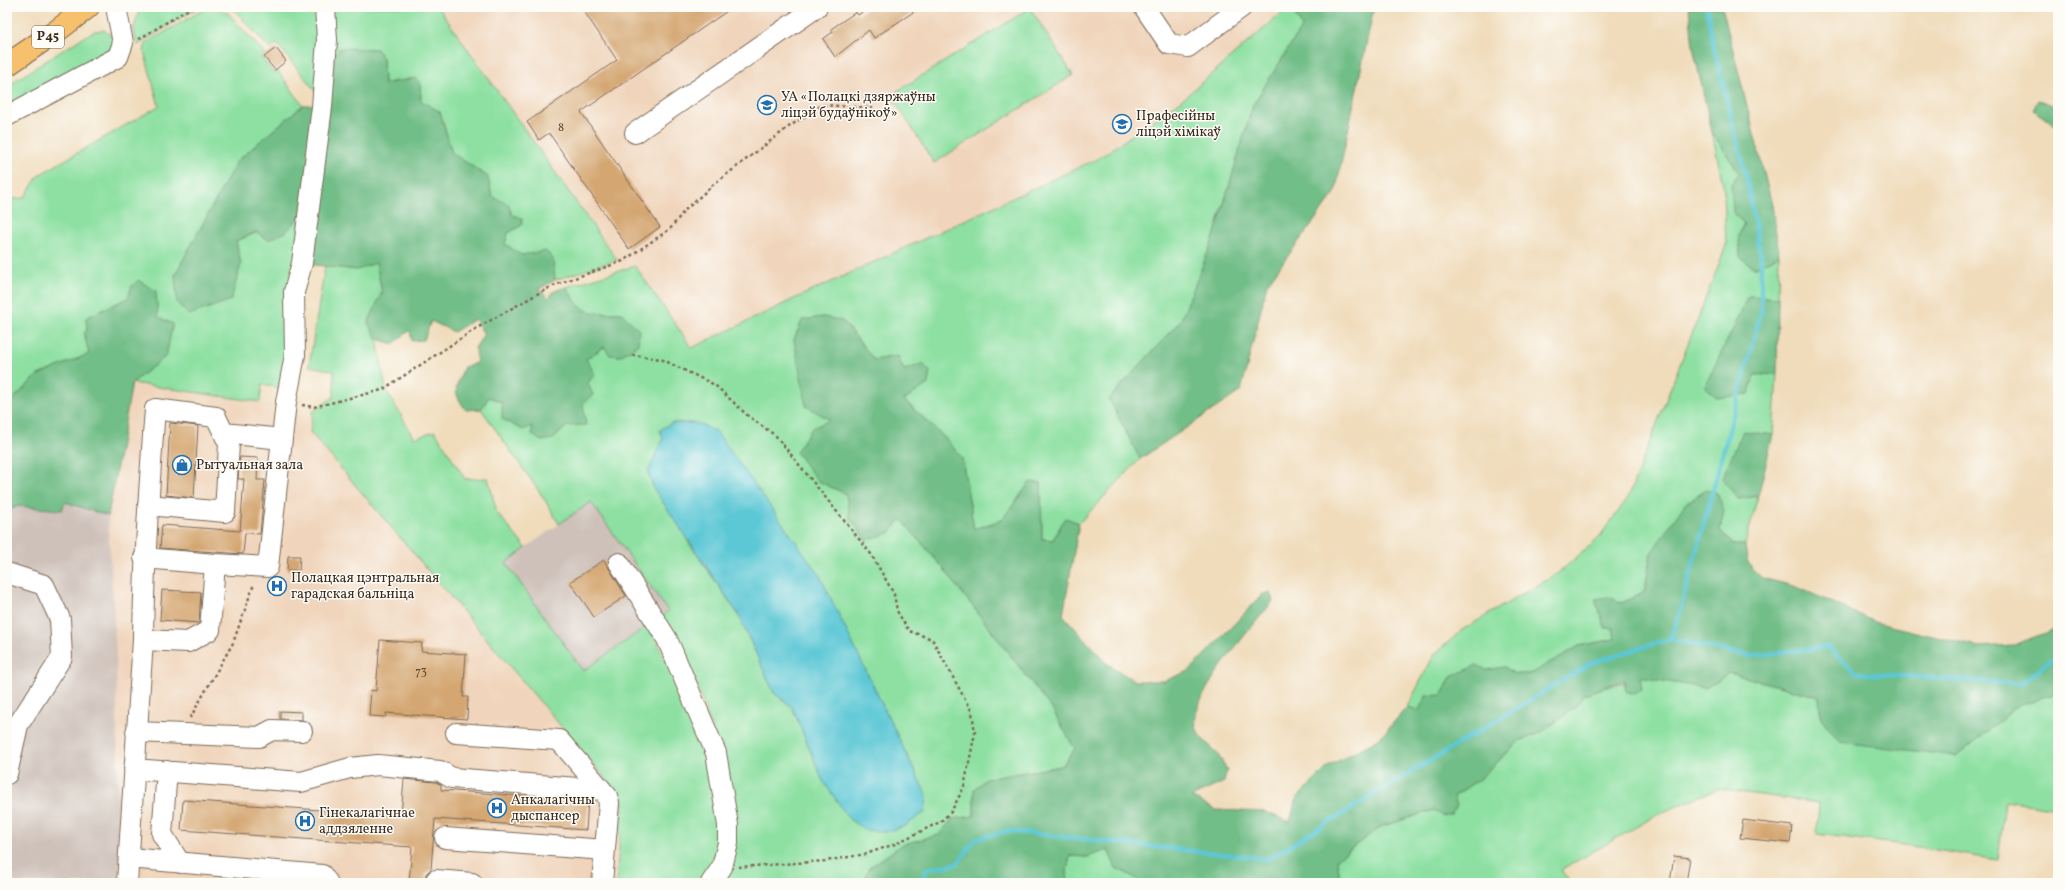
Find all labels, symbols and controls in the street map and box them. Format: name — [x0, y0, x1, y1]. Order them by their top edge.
road number: Р45 — [32, 26, 64, 48]
place label: УА «Полацкі дзяржаўны ліцэй будаўнікоў» — [781, 88, 936, 123]
school or university icon: УА «Полацкі дзяржаўны ліцэй будаўнікоў» — [756, 94, 778, 116]
place label: Прафесійны ліцэй хімікаў — [1136, 107, 1221, 142]
school or university icon: Прафесійны ліцэй хімікаў — [1111, 113, 1133, 135]
house number: 8 — [558, 120, 564, 136]
shop icon: Рытуальная зала — [171, 454, 193, 476]
place label: Рытуальная зала — [196, 456, 303, 475]
place label: Полацкая цэнтральная гарадская бальніца — [291, 569, 439, 604]
hospital icon: Полацкая цэнтральная гарадская бальніца — [266, 575, 288, 597]
house number: 73 — [415, 664, 427, 680]
place label: Анкалагічны дыспансер — [511, 791, 595, 826]
hospital icon: Анкалагічны дыспансер — [486, 797, 508, 819]
place label: Гінекалагічнае аддзяленне — [319, 804, 415, 839]
hospital icon: Гінекалагічнае аддзяленне — [294, 810, 316, 832]

